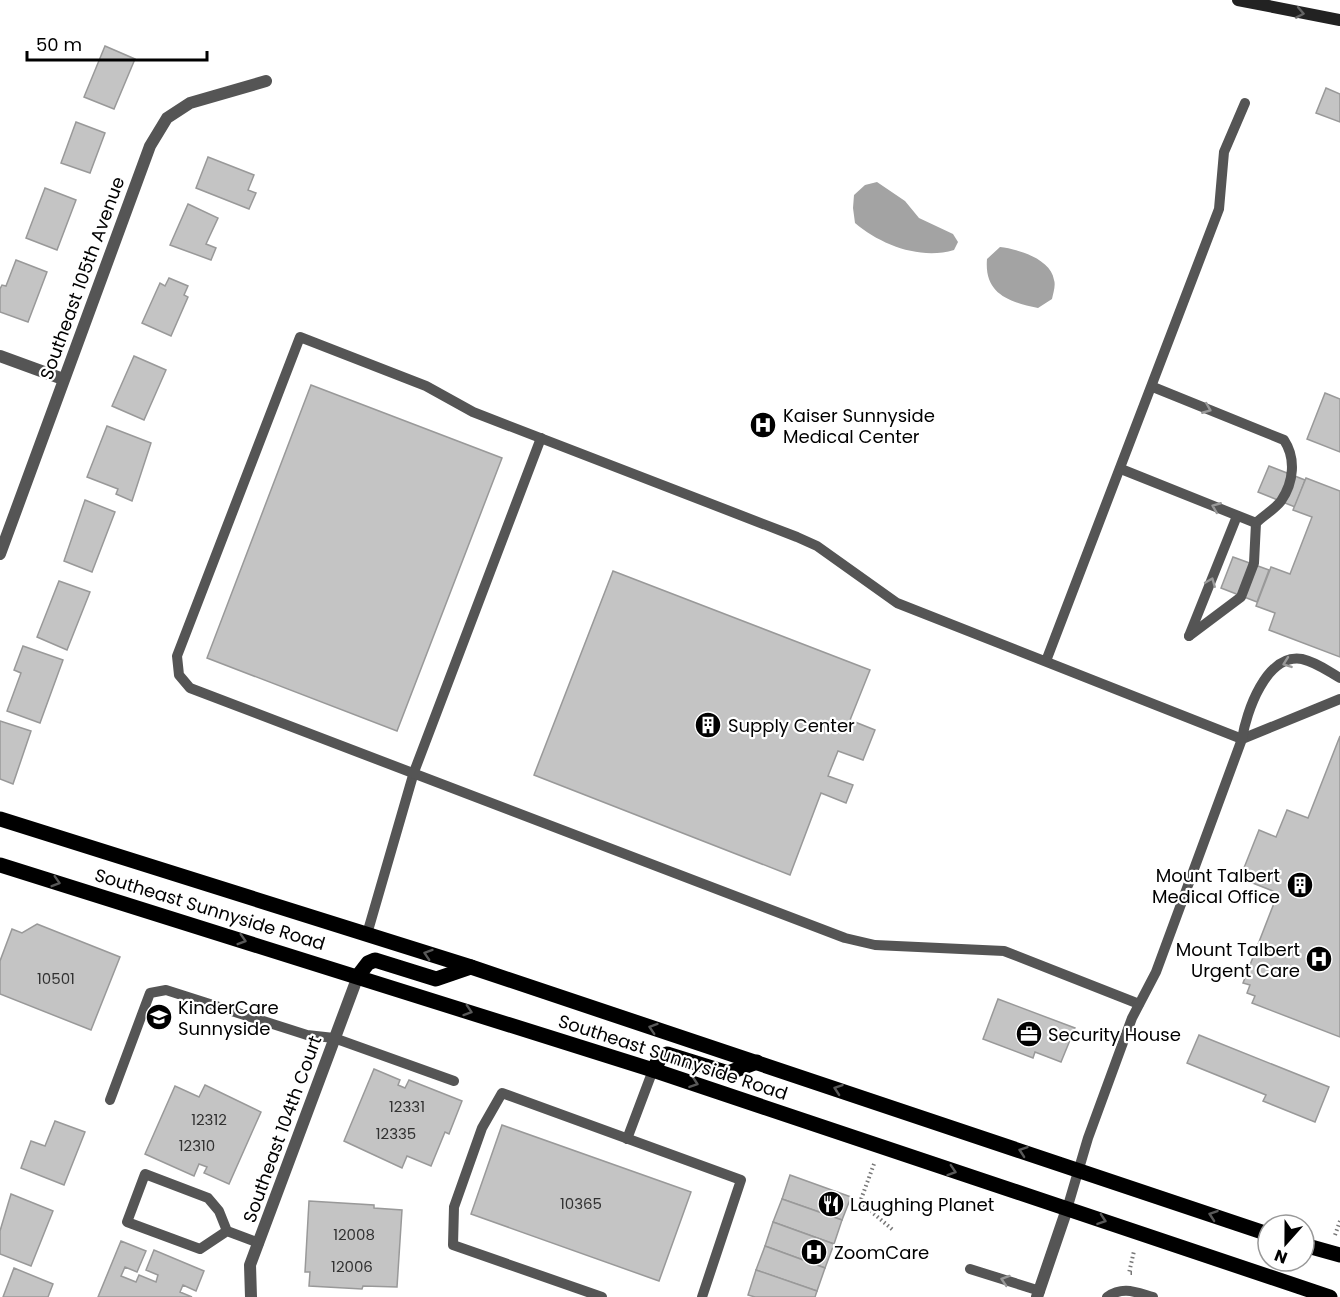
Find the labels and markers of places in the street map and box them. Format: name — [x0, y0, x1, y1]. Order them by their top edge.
place label: Kaiser Sunnyside Medical Center — [783, 403, 935, 449]
hospital icon: Kaiser Sunnyside Medical Center — [748, 410, 778, 440]
building icon: Supply Center — [693, 710, 723, 740]
place label: Supply Center — [728, 713, 855, 738]
place label: Mount Talbert Medical Office — [1152, 863, 1280, 909]
building icon: Mount Talbert Medical Office — [1285, 870, 1315, 900]
place label: Mount Talbert Urgent Care — [1176, 937, 1300, 983]
hospital icon: Mount Talbert Urgent Care — [1304, 944, 1334, 974]
place label: KinderCare Sunnyside — [178, 995, 279, 1041]
school or university icon: KinderCare Sunnyside — [144, 1002, 174, 1032]
office icon: Security House — [1014, 1019, 1044, 1049]
place label: Security House — [1048, 1022, 1181, 1047]
restaurant icon: Laughing Planet — [816, 1189, 846, 1219]
place label: Laughing Planet — [850, 1192, 994, 1217]
hospital icon: ZoomCare — [799, 1237, 829, 1267]
place label: ZoomCare — [834, 1240, 929, 1265]

